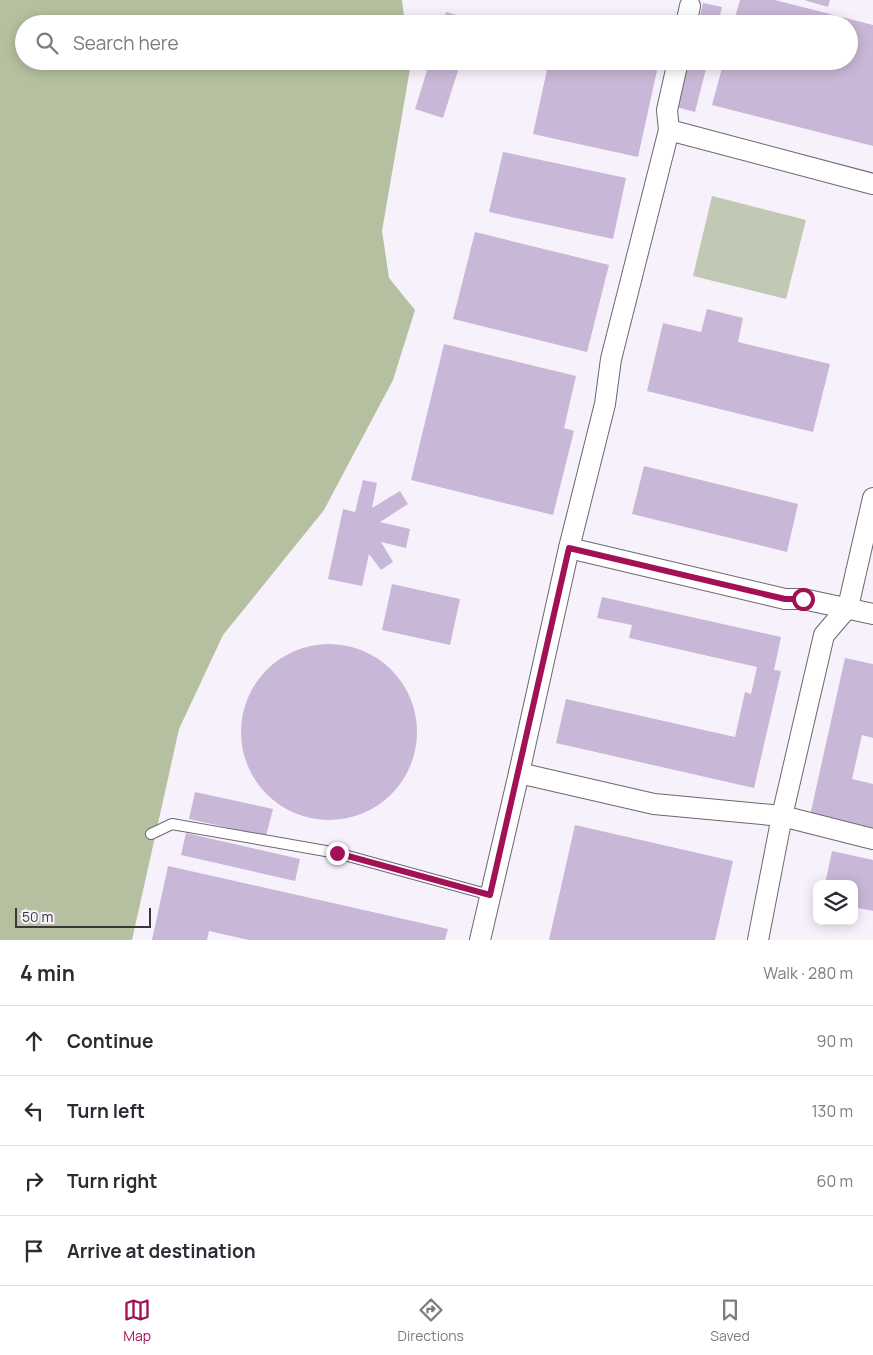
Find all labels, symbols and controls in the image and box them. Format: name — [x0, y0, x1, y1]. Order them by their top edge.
search box — [15, 15, 858, 70]
icon: search — [33, 29, 61, 57]
text: Search here — [73, 30, 179, 56]
route start — [792, 588, 815, 611]
route end — [326, 842, 349, 865]
map controls — [813, 880, 858, 925]
button: layers — [813, 880, 858, 925]
scale bar — [15, 905, 151, 928]
text: 50 m — [22, 907, 53, 926]
text: 4 min — [20, 959, 75, 987]
text: Walk · 280 m — [763, 962, 853, 984]
icon: ahead — [20, 1027, 48, 1055]
text: Continue — [67, 1028, 153, 1054]
text: 90 m — [817, 1030, 853, 1052]
icon: left — [20, 1097, 48, 1125]
text: Turn left — [67, 1098, 145, 1124]
text: 130 m — [811, 1100, 853, 1122]
icon: right — [20, 1167, 48, 1195]
text: Turn right — [67, 1168, 157, 1194]
text: 60 m — [817, 1170, 853, 1192]
icon: arrive — [20, 1237, 48, 1265]
text: Arrive at destination — [67, 1238, 256, 1264]
tab: Map — [123, 1296, 151, 1345]
tab: Directions — [398, 1296, 464, 1345]
tab: Saved — [710, 1296, 750, 1345]

